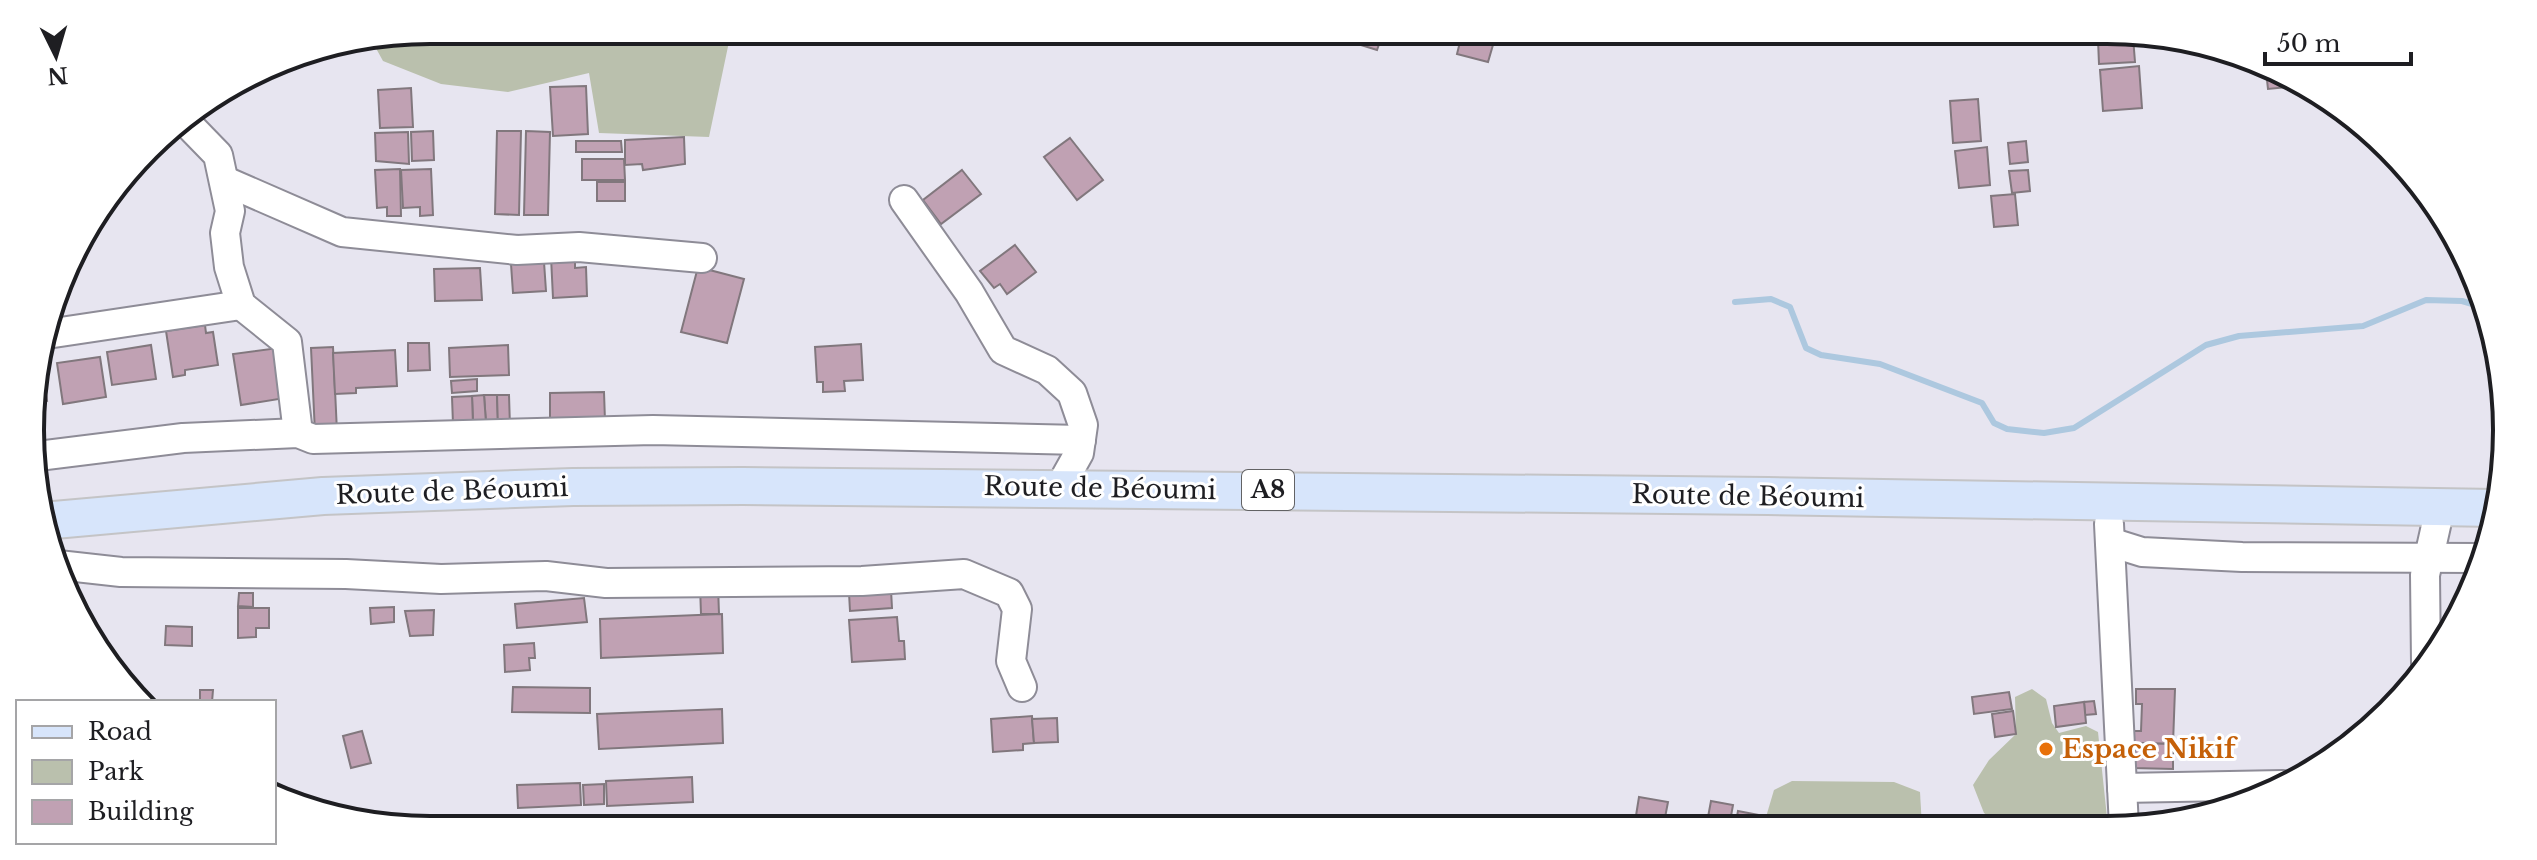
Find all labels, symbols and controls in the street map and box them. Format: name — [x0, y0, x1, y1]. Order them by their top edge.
north arrow — [16, 16, 96, 96]
scale bar — [2265, 16, 2411, 66]
text: 50 m — [2277, 29, 2341, 58]
text: N — [46, 61, 69, 90]
street label: Route de Béoumi — [983, 470, 1217, 506]
road number: A8 — [1242, 470, 1294, 510]
street label: Route de Béoumi — [335, 471, 569, 511]
street label: Route de Béoumi — [1631, 478, 1865, 514]
legend — [16, 700, 276, 844]
text: Road — [88, 717, 152, 746]
place label: Espace Nikif — [2062, 733, 2238, 765]
marker: Espace Nikif — [2037, 740, 2055, 758]
text: Park — [88, 757, 144, 786]
text: Building — [88, 797, 194, 826]

